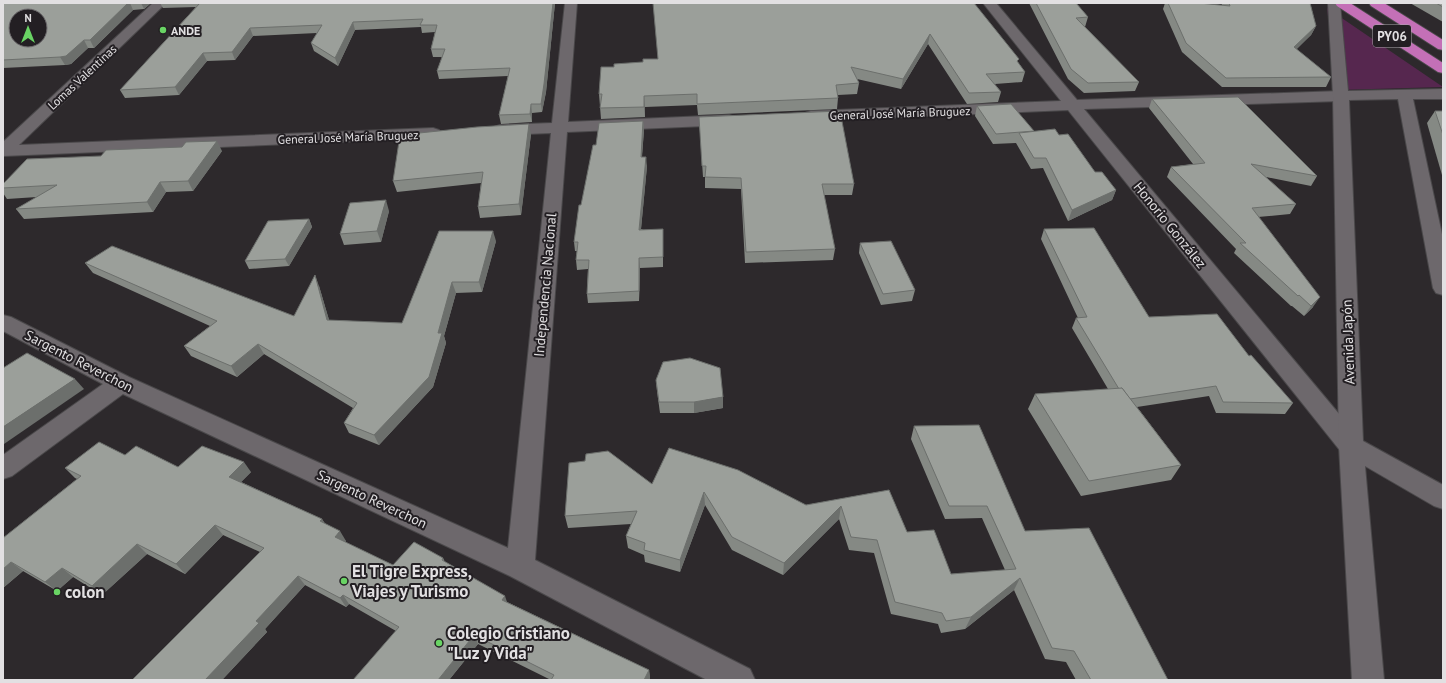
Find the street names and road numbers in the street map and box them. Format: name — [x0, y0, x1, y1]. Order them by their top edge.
road number: PY06 — [1373, 25, 1411, 47]
street label: Lomas Valentinas — [44, 41, 120, 113]
street label: General José María Bruguez — [829, 103, 971, 123]
street label: General José María Bruguez — [277, 127, 419, 147]
street label: Honorio González — [1130, 178, 1210, 272]
street label: Independencia Nacional — [530, 212, 560, 358]
street label: Avenida Japón — [1338, 299, 1358, 385]
street label: Sargento Reverchon — [22, 326, 136, 396]
street label: Sargento Reverchon — [314, 466, 430, 532]

